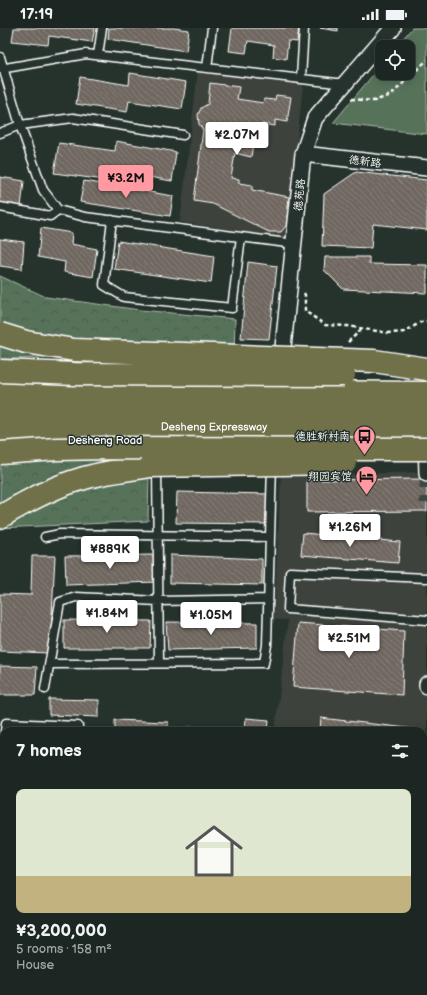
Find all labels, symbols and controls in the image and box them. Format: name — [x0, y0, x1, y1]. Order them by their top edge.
text: 17:19 — [20, 5, 53, 24]
map controls — [375, 40, 415, 80]
button: locate — [375, 40, 415, 80]
pin: ¥2.07M — [204, 122, 270, 156]
text: ¥2.07M — [214, 127, 260, 143]
street label: 德新路 — [348, 153, 382, 170]
pin: ¥3.2M — [98, 165, 154, 199]
text: ¥3.2M — [107, 170, 145, 186]
street label: 德苑路 — [292, 178, 307, 212]
street label: Desheng Expressway — [161, 420, 267, 434]
bus stop icon: 德胜新村南 — [352, 423, 378, 456]
place label: 德胜新村南 — [295, 430, 350, 443]
street label: Desheng Road — [68, 434, 142, 447]
hotel icon: 翔园宾馆 — [354, 463, 380, 496]
place label: 翔园宾馆 — [308, 470, 352, 483]
pin: ¥1.26M — [317, 514, 383, 548]
text: ¥1.26M — [328, 519, 372, 535]
pin: ¥889K — [82, 536, 138, 570]
text: ¥889K — [90, 541, 130, 557]
pin: ¥1.84M — [74, 600, 140, 634]
pin: ¥1.05M — [178, 602, 244, 636]
text: ¥1.84M — [85, 605, 129, 621]
text: ¥1.05M — [189, 607, 233, 623]
pin: ¥2.51M — [316, 625, 382, 659]
text: ¥2.51M — [328, 630, 370, 646]
icon: filters — [389, 740, 411, 762]
text: 7 homes — [16, 741, 82, 761]
icon: home — [178, 815, 250, 887]
text: ¥3,200,000 — [16, 921, 107, 941]
text: 5 rooms · 158 m² — [16, 941, 112, 957]
text: House — [16, 957, 54, 973]

